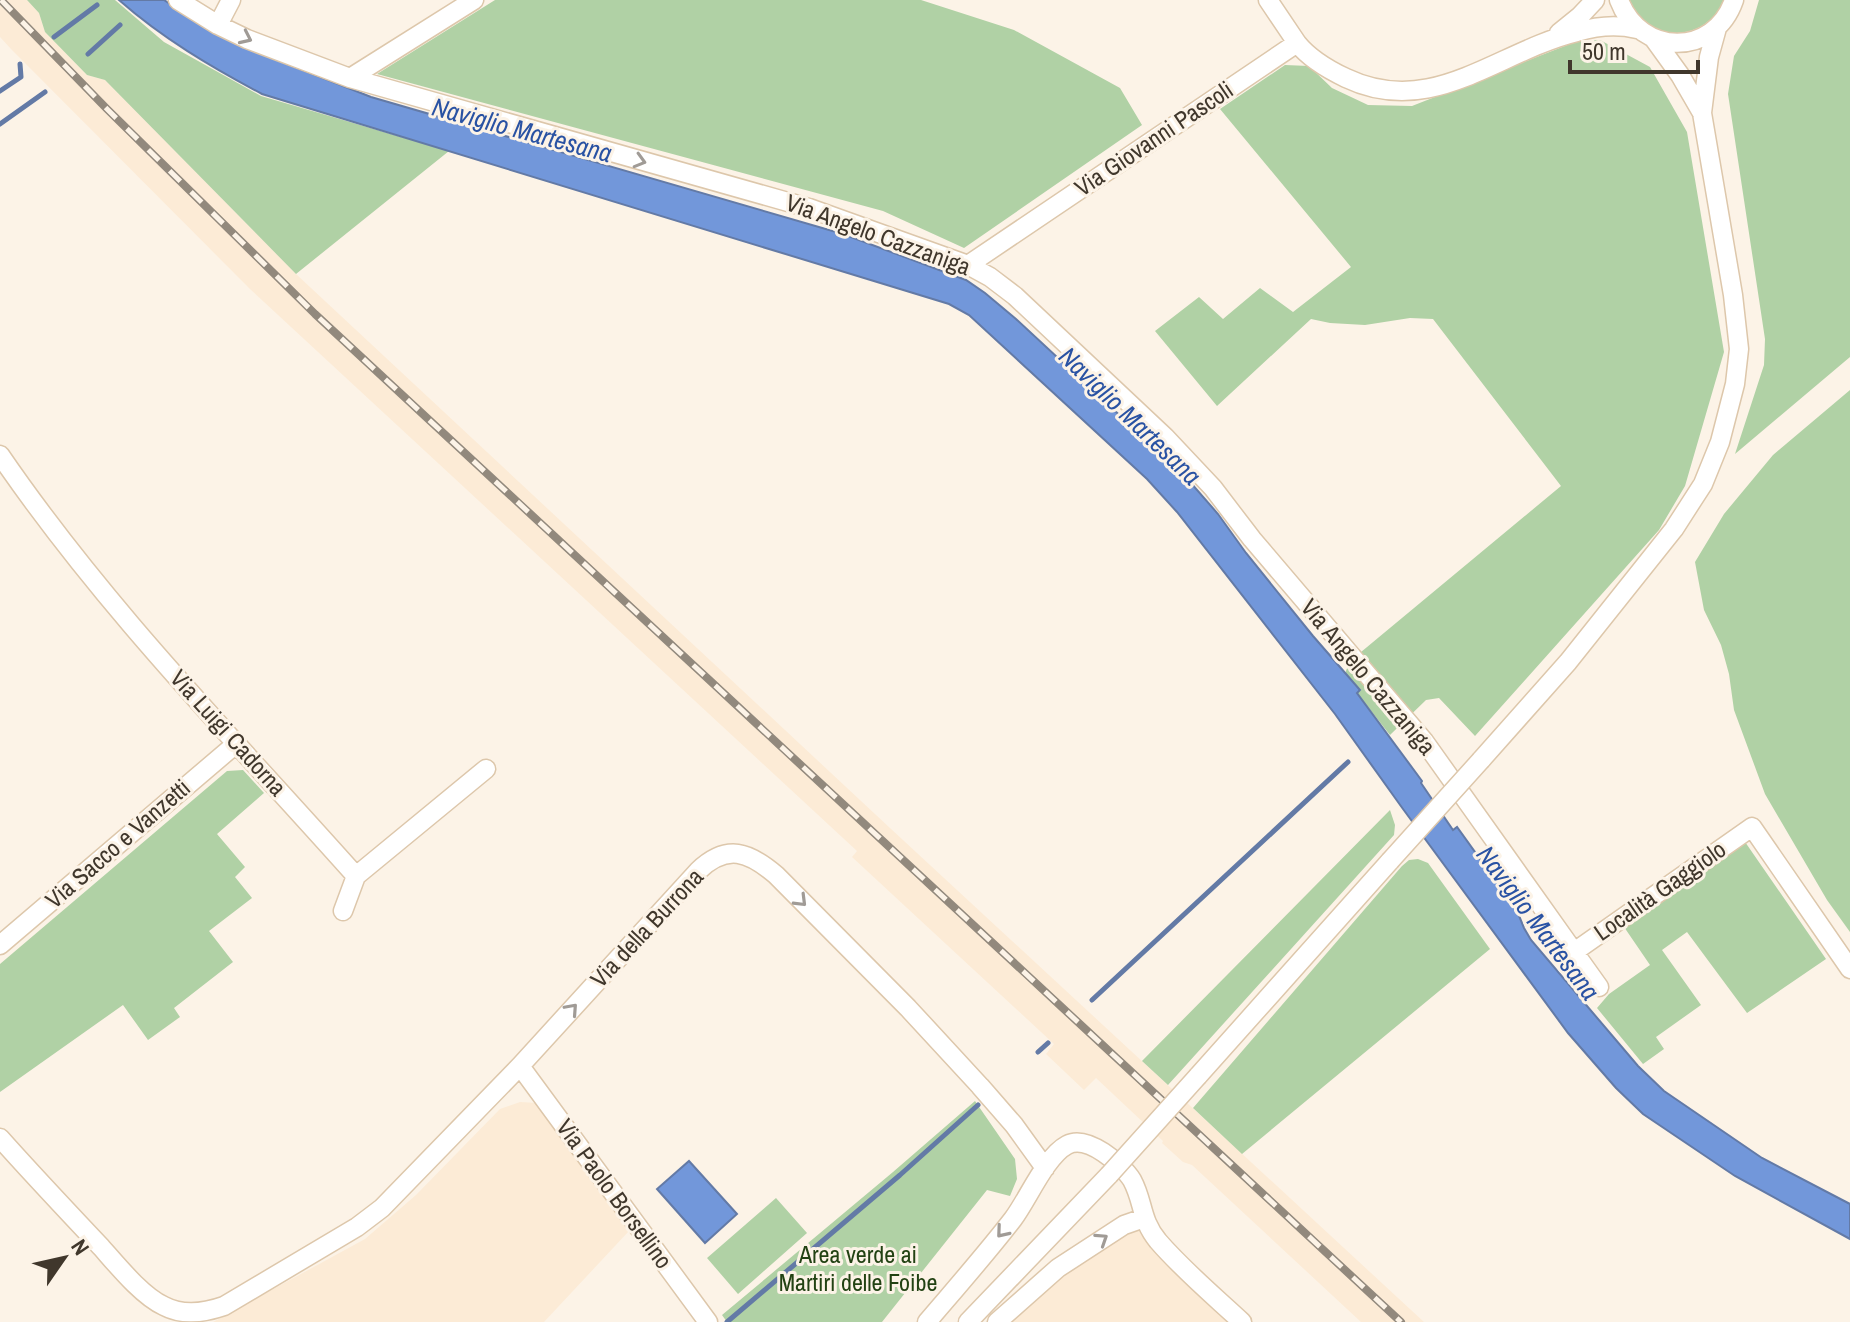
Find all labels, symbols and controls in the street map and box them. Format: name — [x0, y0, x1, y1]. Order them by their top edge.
scale bar — [1570, 24, 1698, 74]
one-way arrow — [237, 28, 252, 44]
text: 50 m — [1582, 35, 1626, 67]
street label: Via Giovanni Pascoli — [1068, 73, 1239, 203]
water label: Naviglio Martesana — [428, 89, 616, 170]
one-way arrow — [633, 151, 647, 168]
street label: Via Angelo Cazzaniga — [782, 186, 975, 282]
water label: Naviglio Martesana — [1052, 339, 1209, 493]
street label: Via Angelo Cazzaniga — [1294, 592, 1444, 761]
street label: Via Luigi Cadorna — [164, 662, 294, 802]
street label: Via Sacco e Vanzetti — [38, 771, 197, 915]
street label: Località Gaggiolo — [1587, 833, 1732, 948]
water label: Naviglio Martesana — [1469, 838, 1608, 1007]
street label: Via della Burrona — [583, 861, 710, 994]
one-way arrow — [792, 892, 807, 906]
one-way arrow — [563, 1003, 577, 1018]
street label: Via Paolo Borsellino — [550, 1112, 680, 1275]
north arrow — [24, 1218, 104, 1298]
one-way arrow — [997, 1223, 1012, 1238]
text: N — [65, 1233, 97, 1261]
one-way arrow — [1093, 1234, 1108, 1249]
park label: Area verde ai Martiri delle Foibe — [779, 1238, 937, 1298]

